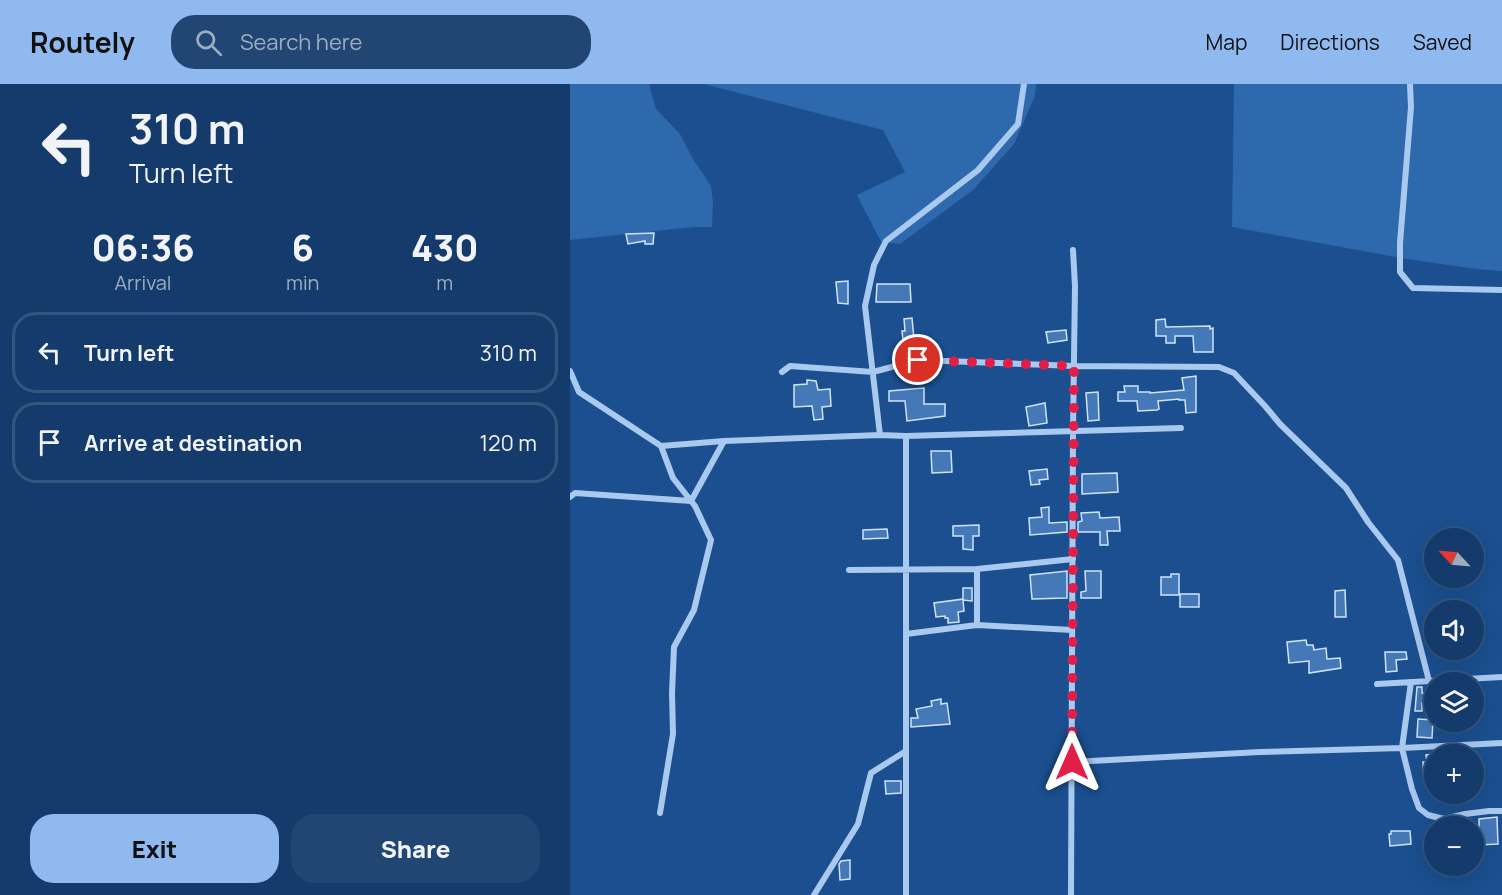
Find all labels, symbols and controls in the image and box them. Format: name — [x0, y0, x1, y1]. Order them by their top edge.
search box — [171, 15, 591, 69]
text: Routely — [30, 23, 135, 61]
icon: search — [192, 26, 225, 59]
text: Search here — [240, 27, 362, 57]
text: Map — [1206, 28, 1247, 56]
text: Directions — [1280, 28, 1380, 56]
text: Saved — [1413, 28, 1472, 56]
text: 310 m — [129, 99, 246, 157]
icon: left — [30, 108, 108, 186]
text: Turn left — [129, 154, 233, 191]
text: 06:36 — [91, 223, 195, 272]
text: 6 — [292, 223, 314, 272]
text: 430 — [411, 223, 479, 272]
text: Arrival — [114, 269, 172, 296]
text: min — [286, 269, 319, 296]
text: m — [436, 269, 453, 296]
pin — [892, 334, 943, 385]
icon: left — [33, 336, 66, 369]
text: Turn left — [84, 338, 174, 368]
text: 310 m — [480, 338, 537, 368]
icon: arrive — [901, 343, 934, 376]
icon: arrive — [33, 426, 66, 459]
text: Arrive at destination — [84, 428, 302, 458]
text: 120 m — [479, 428, 537, 458]
north arrow — [1424, 528, 1484, 588]
map controls — [1424, 528, 1484, 876]
button: sound — [1424, 600, 1484, 660]
button: layers — [1424, 672, 1484, 732]
position arrow — [1040, 730, 1104, 794]
button: + — [1424, 744, 1484, 804]
button: Exit — [30, 814, 279, 883]
button: Share — [291, 814, 540, 883]
button: − — [1424, 816, 1484, 876]

